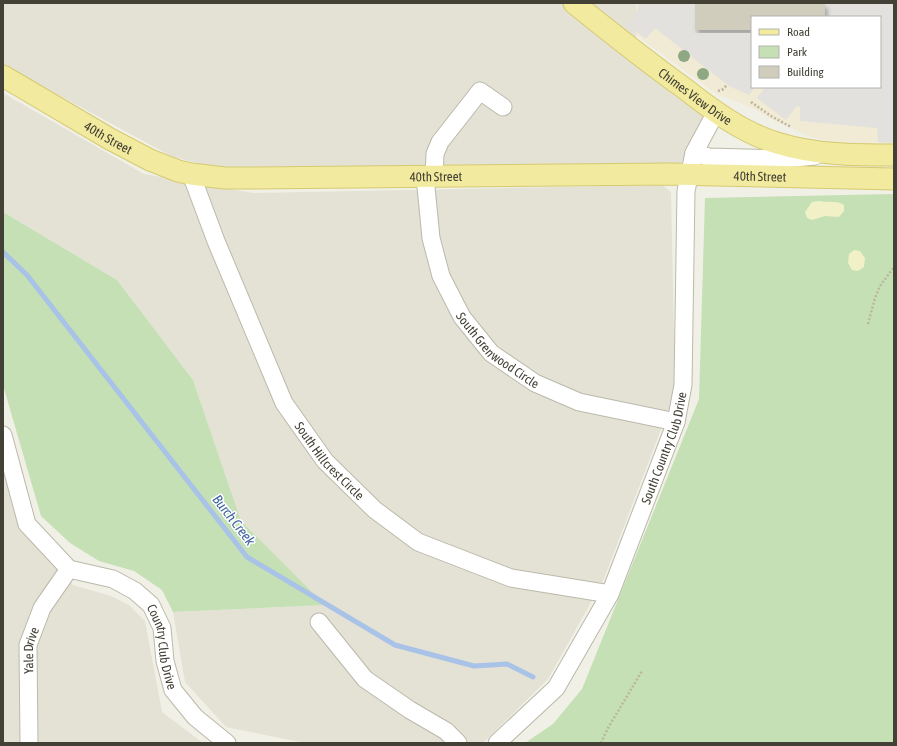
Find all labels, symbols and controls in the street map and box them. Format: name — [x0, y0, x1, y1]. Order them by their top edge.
legend — [751, 16, 881, 88]
text: Road — [787, 25, 810, 39]
text: Park — [787, 45, 808, 59]
street label: Chimes View Drive — [655, 65, 734, 128]
text: Building — [787, 65, 825, 79]
street label: 40th Street — [81, 119, 135, 157]
street label: 40th Street — [733, 168, 787, 185]
street label: 40th Street — [410, 169, 463, 184]
street label: South Grenwood Circle — [453, 310, 541, 392]
street label: South Country Club Drive — [638, 391, 690, 506]
street label: South Hillcrest Circle — [292, 419, 367, 503]
water label: Burch Creek — [209, 492, 259, 549]
street label: Country Club Drive — [144, 602, 180, 691]
street label: Yale Drive — [21, 625, 42, 674]

